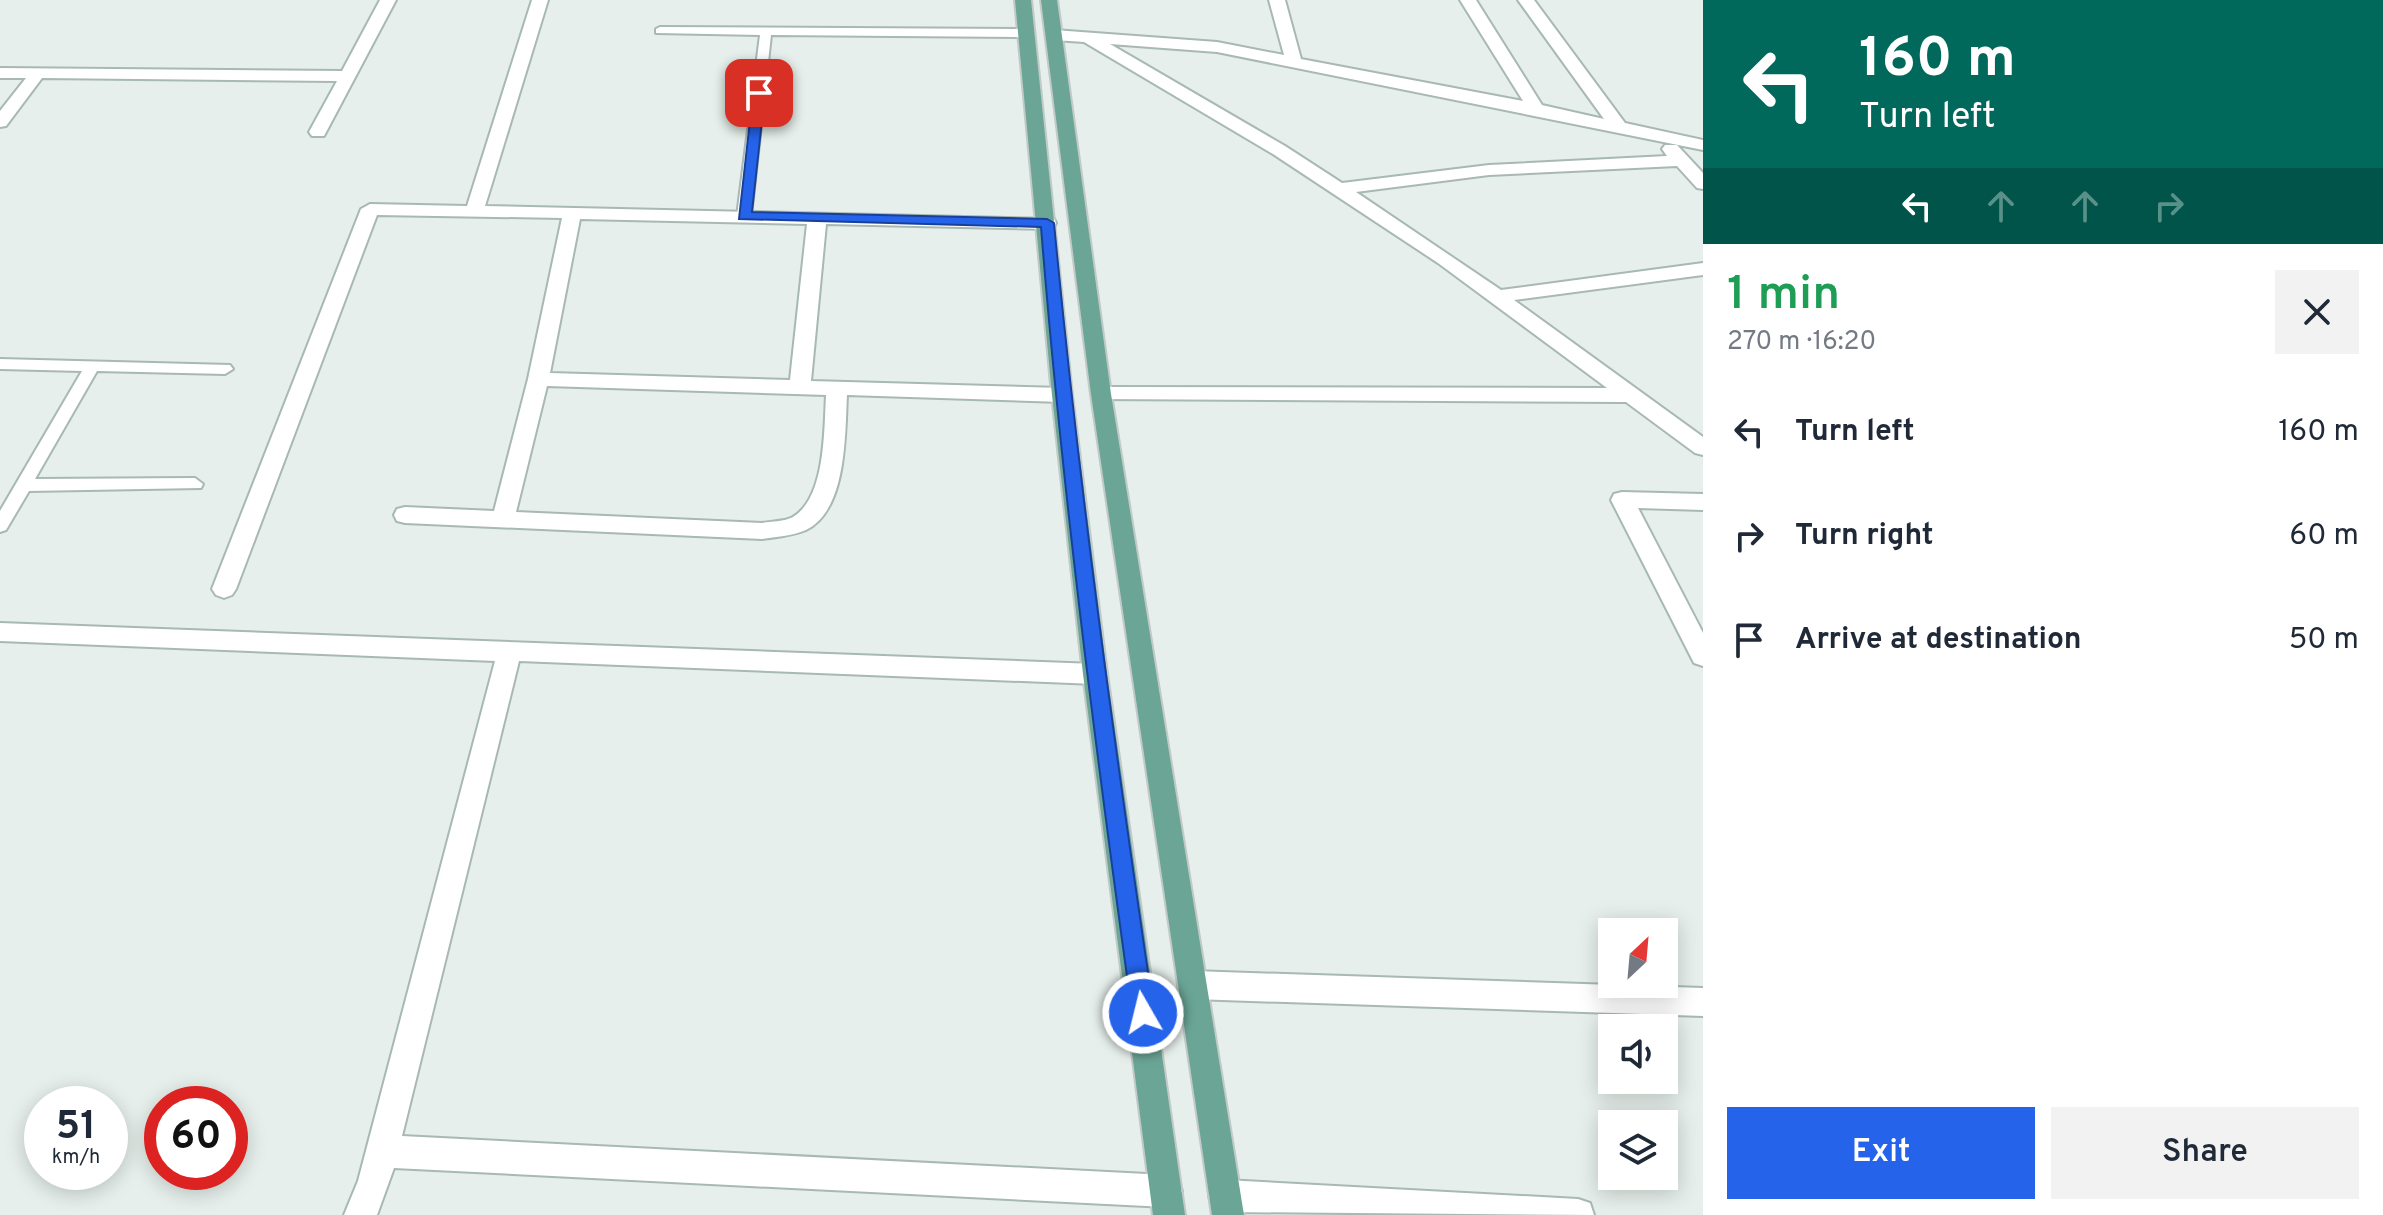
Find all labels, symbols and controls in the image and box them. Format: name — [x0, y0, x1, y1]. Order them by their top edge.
text: 160 m — [1859, 26, 2016, 96]
icon: left — [1727, 32, 1831, 136]
pin — [725, 59, 793, 127]
icon: arrive — [737, 71, 781, 115]
text: Turn left — [1859, 95, 1996, 141]
icon: left — [1895, 184, 1939, 228]
icon: ahead — [1979, 184, 2023, 228]
icon: ahead — [2063, 184, 2107, 228]
icon: right — [2147, 184, 2191, 228]
text: 1 min — [1727, 266, 1840, 326]
button: close — [2275, 270, 2359, 354]
text: 270 m · 16:20 — [1727, 326, 1876, 359]
icon: left — [1727, 410, 1771, 454]
text: Turn left — [1795, 414, 1915, 451]
text: 160 m — [2278, 414, 2359, 451]
icon: right — [1727, 514, 1771, 558]
text: Turn right — [1795, 518, 1933, 555]
text: 60 m — [2289, 518, 2359, 555]
icon: arrive — [1727, 618, 1771, 662]
text: Arrive at destination — [1795, 622, 2081, 659]
text: 50 m — [2289, 622, 2359, 659]
north arrow — [1598, 918, 1678, 998]
map controls — [1598, 918, 1678, 1190]
position arrow — [1101, 971, 1185, 1055]
button: sound — [1598, 1014, 1678, 1094]
speed limit sign: 60 — [144, 1086, 248, 1190]
text: 51 — [56, 1103, 96, 1153]
button: Exit — [1727, 1107, 2035, 1199]
button: Share — [2051, 1107, 2359, 1199]
button: layers — [1598, 1110, 1678, 1190]
text: km/h — [52, 1145, 100, 1171]

